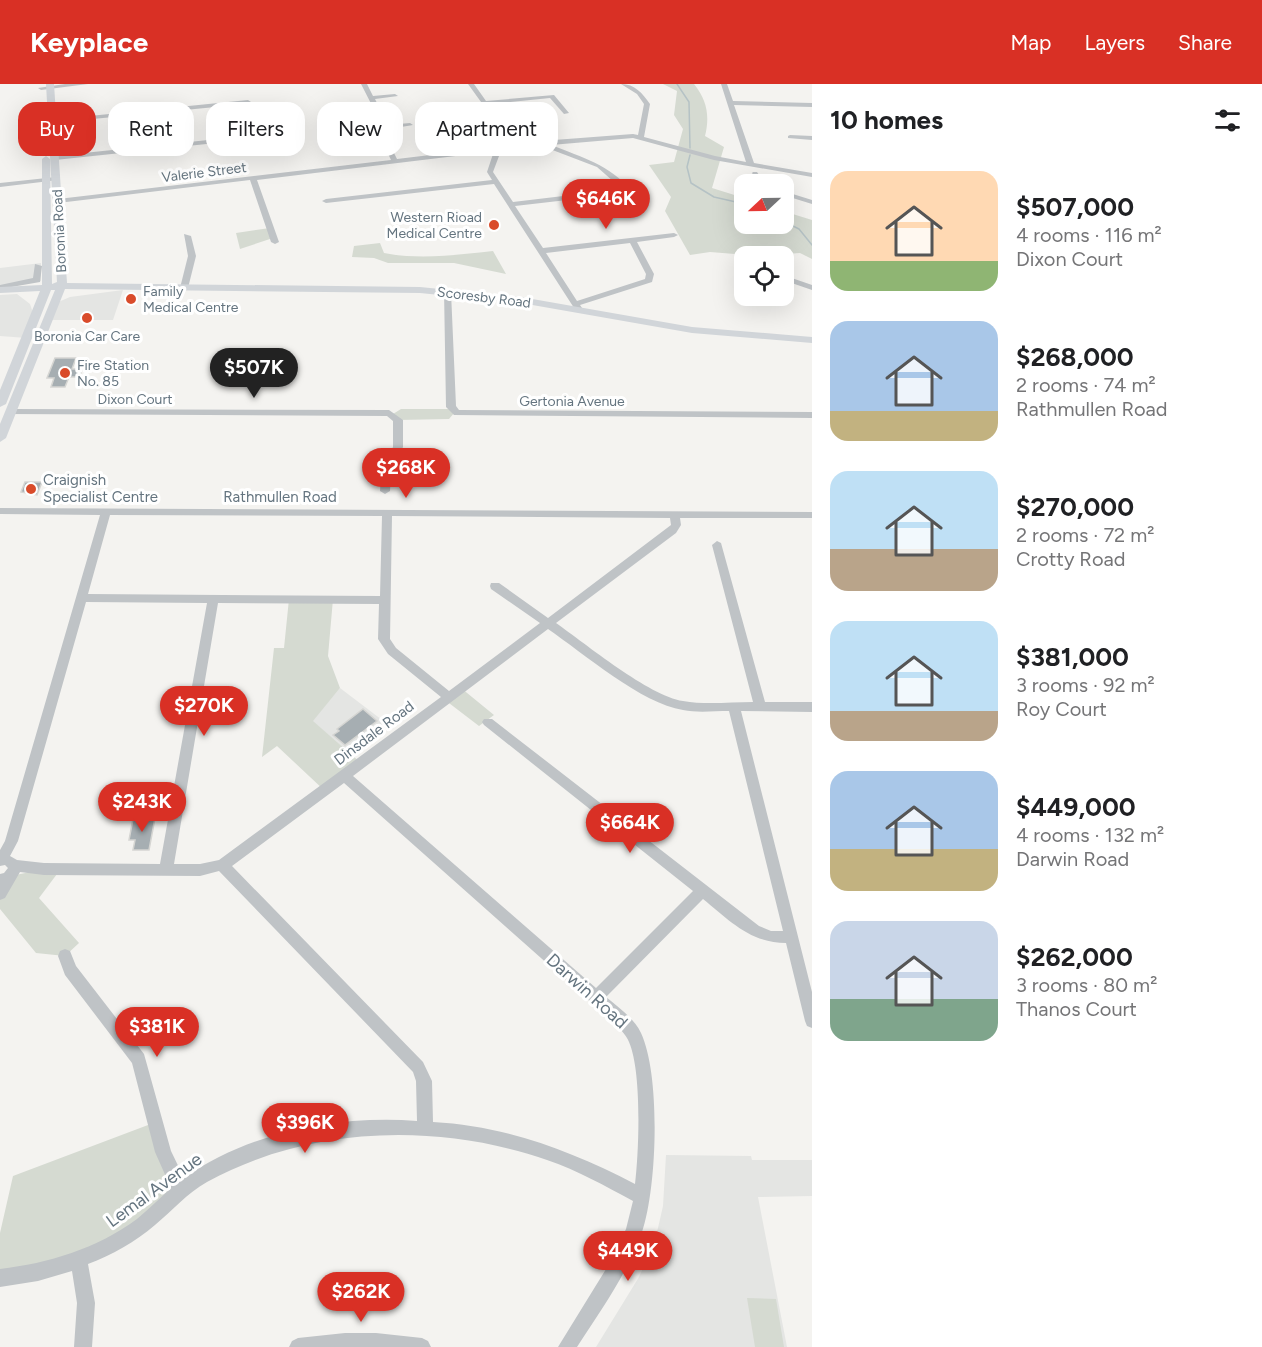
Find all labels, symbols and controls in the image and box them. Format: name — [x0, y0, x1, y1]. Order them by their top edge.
text: Keyplace — [30, 25, 148, 59]
text: Map — [1011, 30, 1051, 55]
text: Layers — [1084, 30, 1145, 55]
text: Share — [1178, 30, 1232, 55]
chip: Buy — [18, 102, 96, 156]
chip: Rent — [108, 102, 194, 156]
chip: Filters — [206, 102, 305, 156]
chip: New — [317, 102, 403, 156]
chip: Apartment — [415, 102, 558, 156]
text: 10 homes — [830, 104, 943, 136]
icon: filters — [1211, 104, 1244, 137]
street label: Valerie Street — [161, 159, 247, 186]
north arrow — [734, 174, 794, 234]
map controls — [734, 174, 794, 306]
pin: $646K — [564, 179, 648, 230]
text: $646K — [576, 186, 636, 210]
street label: Boronia Road — [49, 189, 70, 273]
text: $507,000 — [1016, 191, 1134, 223]
icon: home — [878, 195, 950, 267]
place label: Western Rioad Medical Centre — [387, 209, 482, 242]
marker: Western Rioad Medical Centre — [487, 218, 501, 232]
text: 4 rooms · 116 m² — [1016, 223, 1162, 247]
button: locate — [734, 246, 794, 306]
text: Dixon Court — [1016, 247, 1123, 271]
place label: Family Medical Centre — [143, 283, 239, 316]
street label: Scoresby Road — [436, 283, 532, 312]
marker: Family Medical Centre — [124, 292, 138, 306]
marker: Boronia Car Care — [80, 311, 94, 325]
place label: Boronia Car Care — [34, 328, 140, 345]
text: $268,000 — [1016, 341, 1134, 373]
icon: home — [878, 345, 950, 417]
pin: $507K — [212, 348, 296, 399]
text: $507K — [224, 355, 284, 379]
place label: Fire Station No. 85 — [77, 357, 149, 390]
marker: Fire Station No. 85 — [58, 366, 72, 380]
text: 2 rooms · 74 m² — [1016, 373, 1156, 397]
street label: Dixon Court — [98, 391, 172, 408]
street label: Gertonia Avenue — [519, 393, 625, 410]
text: Rathmullen Road — [1016, 397, 1167, 421]
pin: $268K — [364, 448, 448, 499]
text: $268K — [376, 455, 436, 479]
place label: Craignish Specialist Centre — [43, 471, 158, 506]
marker: Craignish Specialist Centre — [24, 482, 38, 496]
street label: Rathmullen Road — [223, 488, 337, 506]
text: $270,000 — [1016, 491, 1134, 523]
icon: home — [878, 495, 950, 567]
text: 2 rooms · 72 m² — [1016, 523, 1154, 547]
text: Crotty Road — [1016, 547, 1125, 571]
text: $381,000 — [1016, 641, 1129, 673]
icon: home — [878, 645, 950, 717]
text: 3 rooms · 92 m² — [1016, 673, 1155, 697]
pin: $270K — [162, 686, 246, 737]
text: $270K — [174, 693, 234, 717]
street label: Dinsdale Road — [331, 697, 417, 769]
text: Roy Court — [1016, 697, 1107, 721]
pin: $243K — [100, 782, 184, 833]
text: $243K — [112, 789, 172, 813]
text: $449,000 — [1016, 791, 1136, 823]
icon: home — [878, 795, 950, 867]
pin: $664K — [588, 803, 672, 854]
text: $664K — [600, 810, 660, 834]
text: 4 rooms · 132 m² — [1016, 823, 1164, 847]
text: Darwin Road — [1016, 847, 1129, 871]
text: $262,000 — [1016, 941, 1133, 973]
icon: home — [878, 945, 950, 1017]
street label: Darwin Road — [542, 949, 632, 1033]
text: 3 rooms · 80 m² — [1016, 973, 1157, 997]
text: Thanos Court — [1016, 997, 1137, 1021]
pin: $381K — [115, 1007, 199, 1058]
text: $381K — [129, 1014, 185, 1038]
pin: $396K — [263, 1103, 347, 1154]
text: $396K — [276, 1110, 334, 1134]
street label: Lemal Avenue — [102, 1148, 206, 1232]
pin: $449K — [586, 1231, 670, 1282]
text: $449K — [597, 1238, 659, 1262]
pin: $262K — [319, 1272, 403, 1323]
text: $262K — [331, 1279, 391, 1303]

